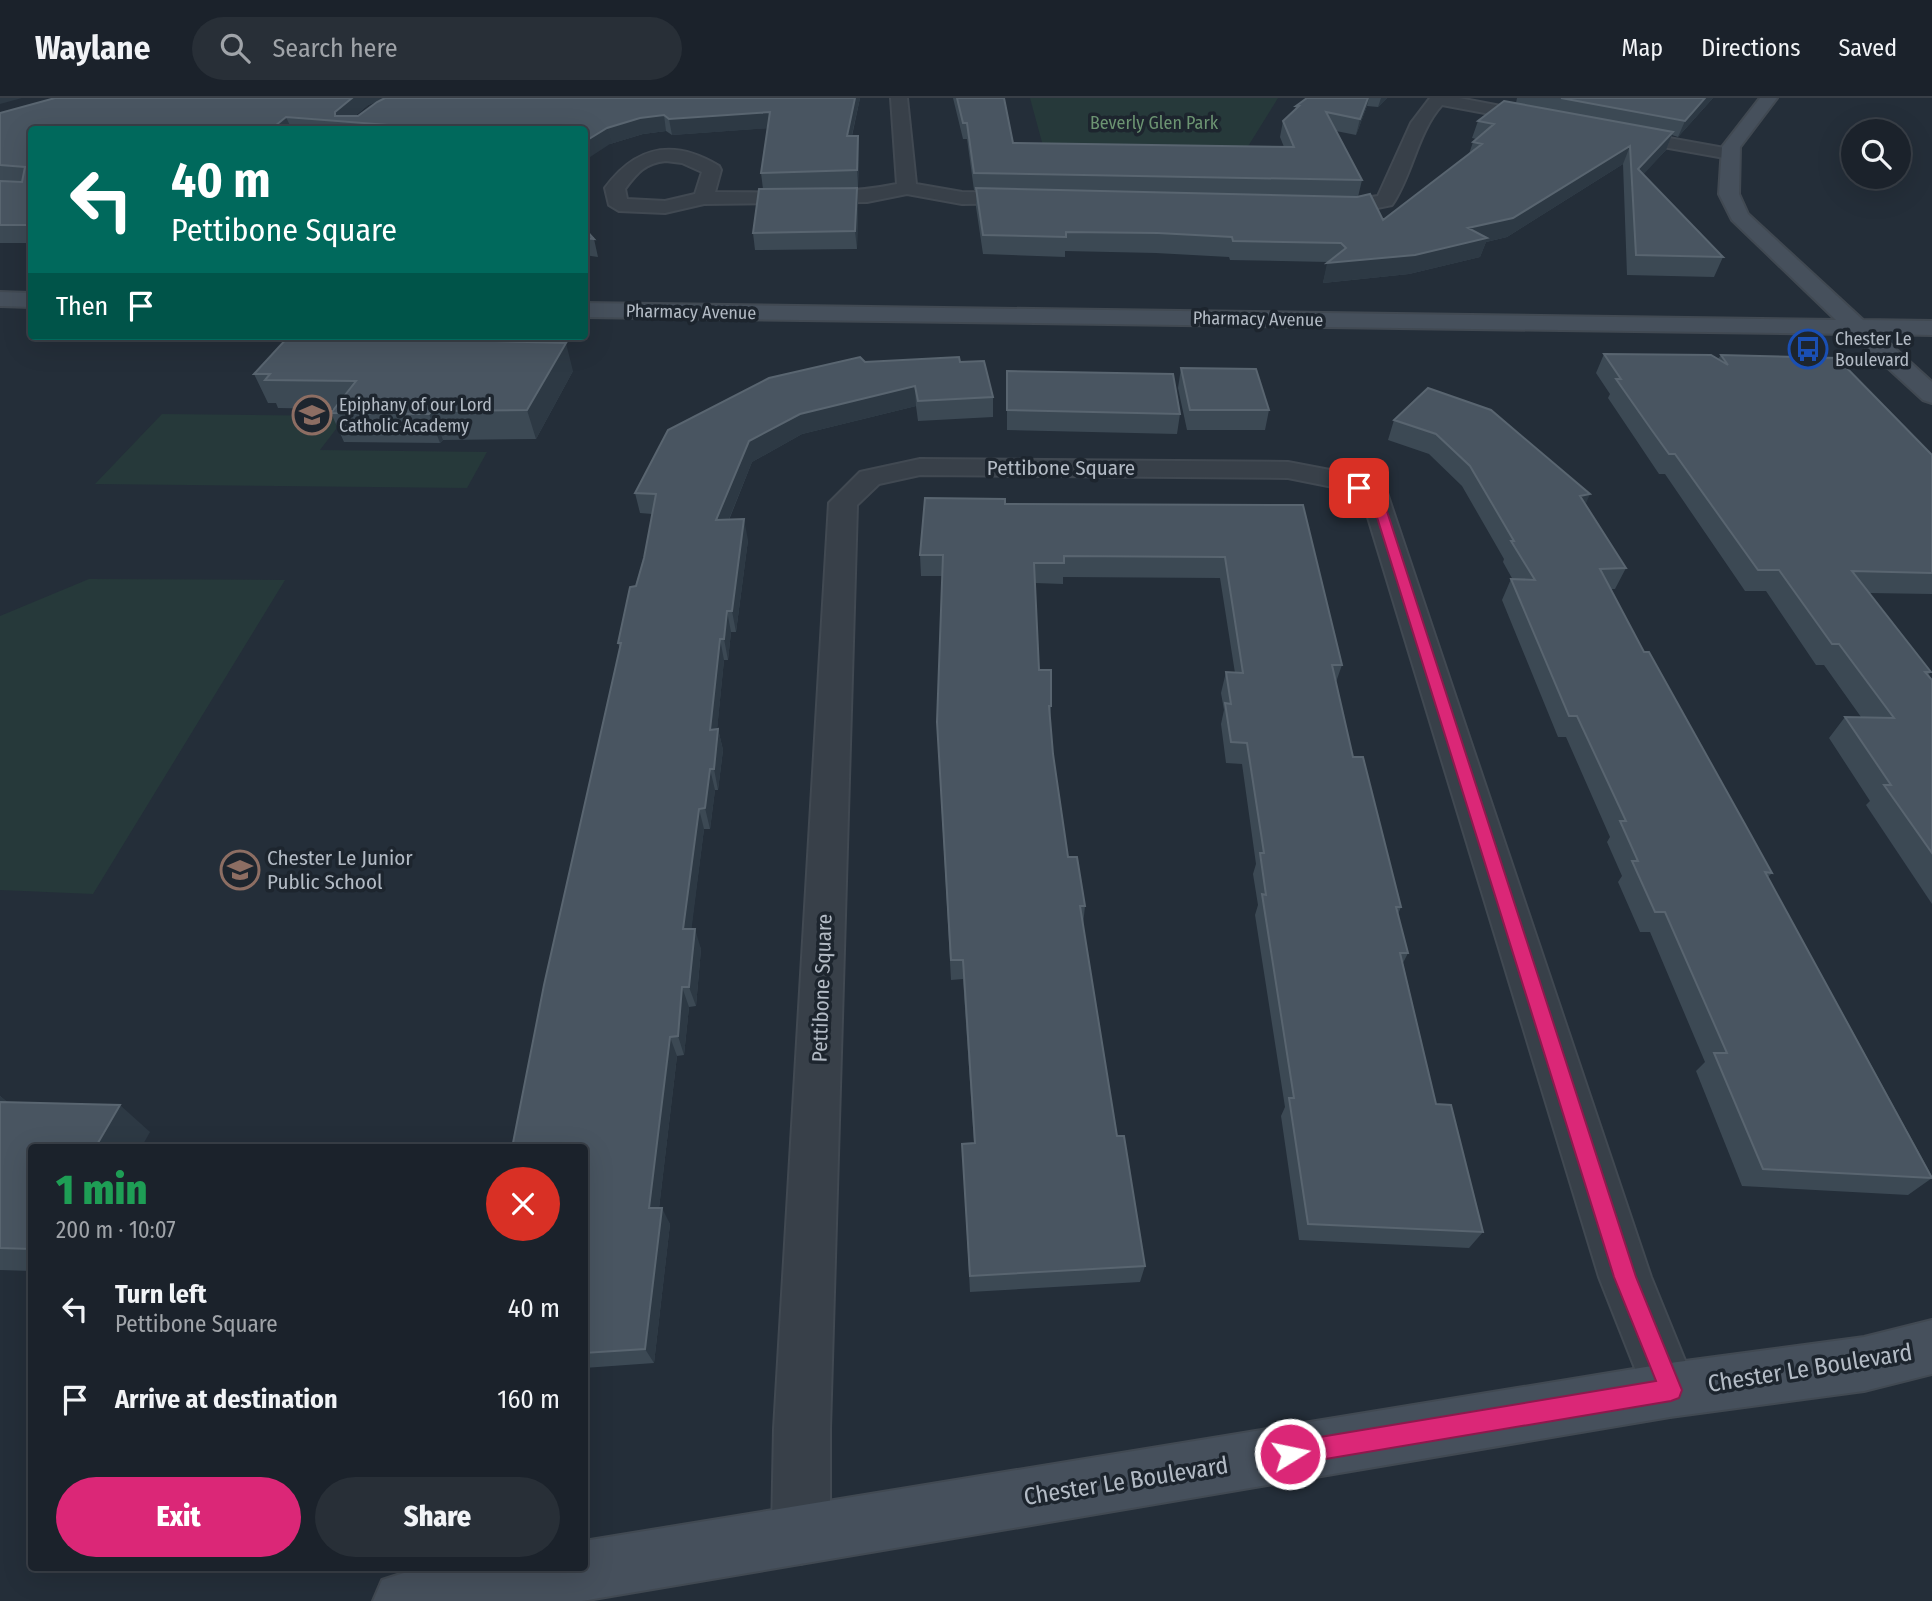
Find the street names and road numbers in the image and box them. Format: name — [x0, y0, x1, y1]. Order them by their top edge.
street label: Pharmacy Avenue — [626, 300, 756, 324]
street label: Pharmacy Avenue — [1193, 307, 1323, 331]
street label: Pettibone Square — [987, 455, 1135, 481]
street label: Pettibone Square — [806, 913, 838, 1063]
street label: Chester Le Boulevard — [1706, 1338, 1914, 1398]
street label: Chester Le Boulevard — [1022, 1451, 1230, 1511]

